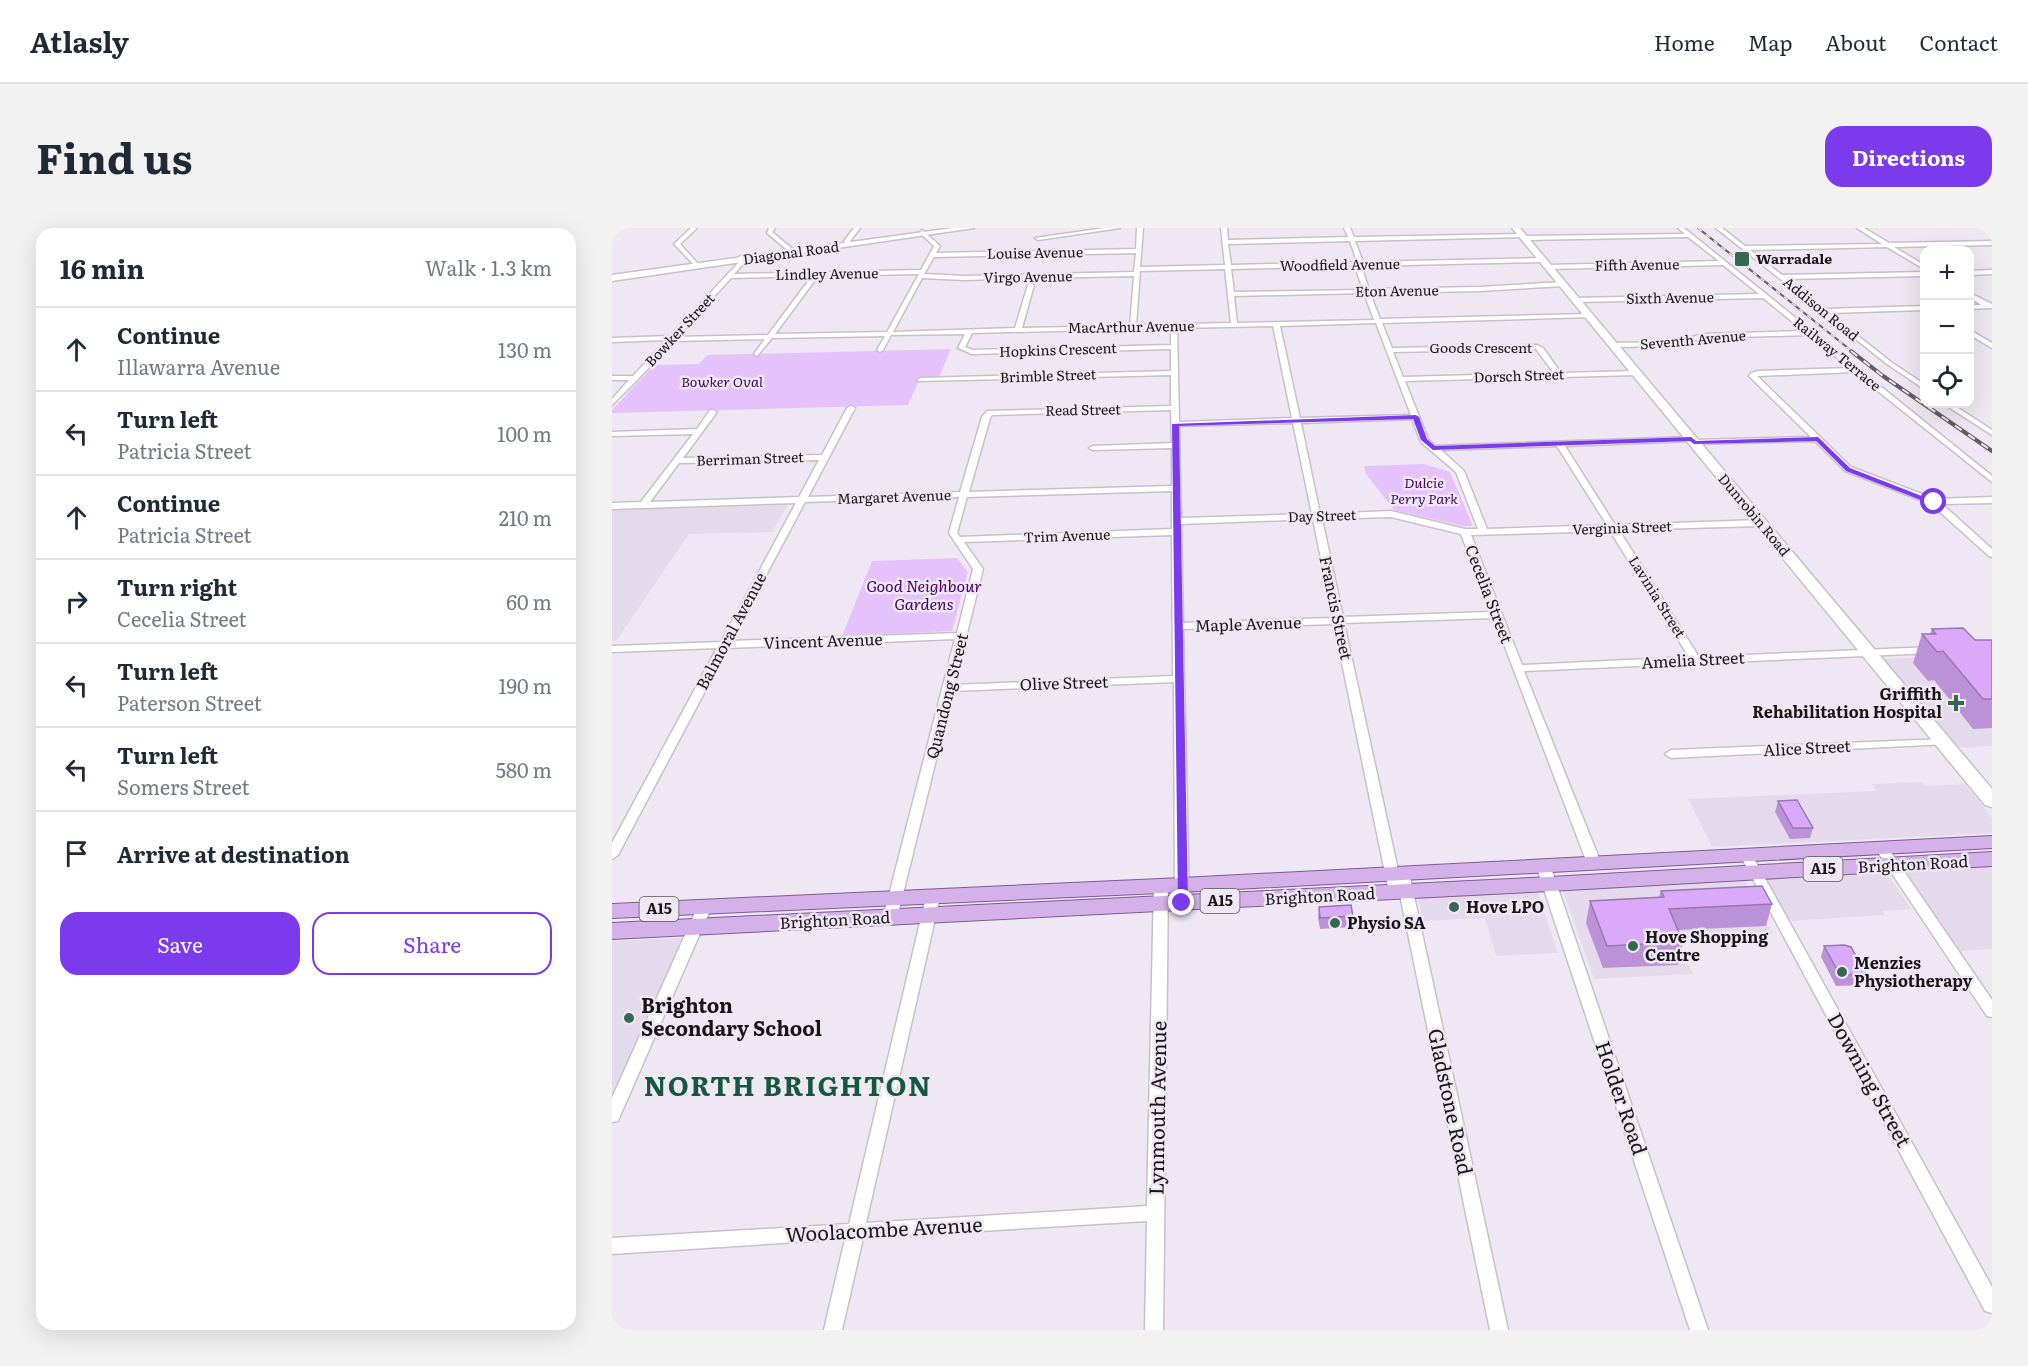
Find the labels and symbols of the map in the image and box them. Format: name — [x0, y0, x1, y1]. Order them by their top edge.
street label: Diagonal Road — [742, 235, 841, 269]
street label: Louise Avenue — [987, 241, 1083, 263]
place label: Warradale — [1756, 248, 1832, 268]
marker: Warradale — [1733, 250, 1751, 268]
street label: Woodfield Avenue — [1280, 253, 1400, 275]
street label: Fifth Avenue — [1594, 253, 1680, 275]
street label: Lindley Avenue — [775, 262, 879, 284]
street label: Virgo Avenue — [983, 265, 1073, 287]
street label: Addison Road — [1779, 271, 1864, 345]
street label: Eton Avenue — [1355, 279, 1439, 301]
street label: Sixth Avenue — [1626, 286, 1714, 308]
street label: Bowker Street — [640, 288, 719, 371]
street label: Railway Terrace — [1790, 312, 1886, 395]
street label: MacArthur Avenue — [1067, 315, 1195, 337]
street label: Seventh Avenue — [1639, 324, 1747, 354]
street label: Hopkins Crescent — [999, 337, 1117, 361]
street label: Goods Crescent — [1430, 337, 1533, 357]
street label: Brimble Street — [999, 363, 1097, 387]
street label: Dorsch Street — [1473, 363, 1565, 387]
park label: Bowker Oval — [681, 371, 763, 391]
street label: Read Street — [1045, 398, 1121, 420]
street label: Berriman Street — [696, 446, 804, 470]
street label: Dunrobin Road — [1714, 469, 1796, 560]
park label: Dulcie Perry Park — [1390, 472, 1458, 508]
street label: Margaret Avenue — [837, 484, 951, 508]
route start — [1920, 488, 1946, 514]
street label: Day Street — [1287, 504, 1357, 526]
street label: Verginia Street — [1572, 515, 1672, 539]
street label: Trim Avenue — [1023, 523, 1111, 547]
street label: Cecelia Street — [1460, 541, 1520, 647]
street label: Lavinia Street — [1625, 552, 1691, 642]
street label: Francis Street — [1314, 554, 1360, 662]
street label: Balmoral Avenue — [689, 567, 771, 694]
park label: Good Neighbour Gardens — [866, 573, 982, 615]
street label: Maple Avenue — [1194, 609, 1302, 637]
street label: Vincent Avenue — [763, 626, 883, 654]
street label: Quandong Street — [919, 630, 973, 761]
street label: Amelia Street — [1641, 644, 1746, 674]
street label: Olive Street — [1019, 668, 1109, 696]
place label: Griffith Rehabilitation Hospital — [1752, 681, 1942, 723]
marker: Griffith Rehabilitation Hospital — [1947, 694, 1965, 712]
street label: Alice Street — [1763, 733, 1852, 761]
street label: Brighton Road — [1857, 848, 1969, 878]
road number: A15 — [1804, 857, 1842, 881]
street label: Brighton Road — [1264, 880, 1376, 910]
route end — [1168, 889, 1194, 915]
road number: A15 — [1200, 889, 1240, 913]
place label: Hove LPO — [1466, 894, 1544, 918]
road number: A15 — [640, 897, 678, 921]
marker: Hove LPO — [1447, 900, 1461, 914]
street label: Brighton Road — [779, 904, 891, 934]
place label: Physio SA — [1347, 910, 1426, 934]
marker: Physio SA — [1328, 916, 1342, 930]
place label: Hove Shopping Centre — [1645, 924, 1768, 966]
marker: Hove Shopping Centre — [1626, 939, 1640, 953]
place label: Menzies Physiotherapy — [1854, 950, 1972, 992]
marker: Menzies Physiotherapy — [1835, 965, 1849, 979]
place label: Brighton Secondary School — [641, 989, 822, 1042]
street label: Downing Street — [1821, 1006, 1920, 1152]
marker: Brighton Secondary School — [622, 1011, 636, 1025]
street label: Lynmouth Avenue — [1139, 1020, 1173, 1195]
street label: Gladstone Road — [1422, 1026, 1482, 1178]
street label: Holder Road — [1589, 1036, 1656, 1158]
district label: NORTH BRIGHTON — [644, 1064, 932, 1104]
street label: Woolacombe Avenue — [785, 1208, 983, 1248]

